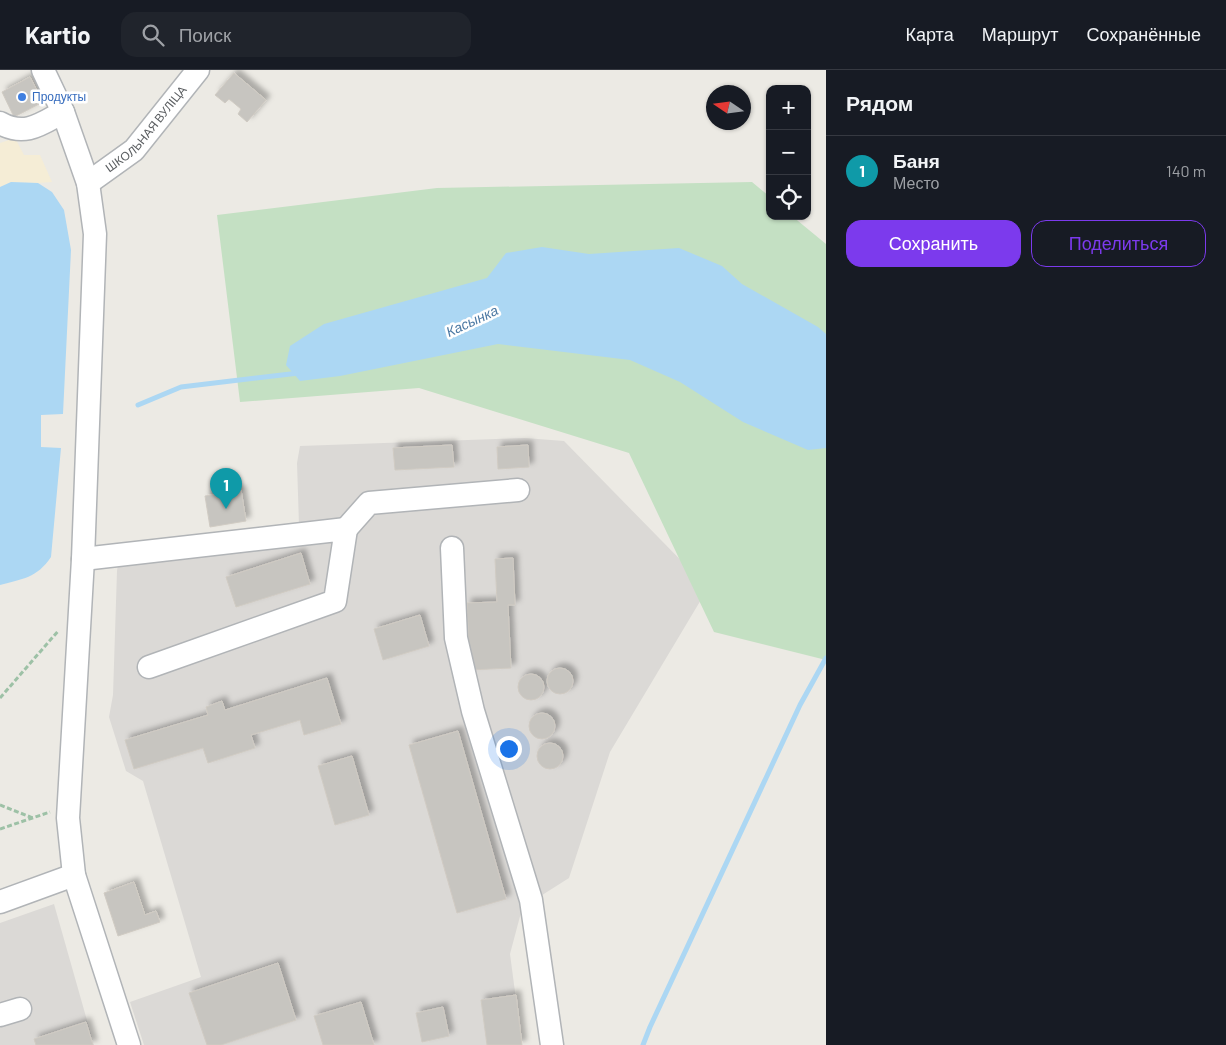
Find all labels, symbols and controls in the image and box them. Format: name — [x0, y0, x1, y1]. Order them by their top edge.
search box — [121, 12, 471, 57]
text: Kartio — [25, 20, 91, 49]
icon: search — [139, 21, 167, 49]
text: Поиск — [179, 23, 231, 46]
text: Карта — [906, 23, 954, 45]
text: Маршрут — [982, 23, 1058, 45]
text: Сохранённые — [1086, 23, 1201, 45]
street label: ШКОЛЬНАЯ ВУЛІЦА — [102, 82, 189, 174]
north arrow — [706, 85, 751, 130]
map controls — [766, 85, 811, 220]
button: + — [766, 85, 811, 130]
place label: Продукты — [32, 89, 86, 104]
text: Рядом — [846, 90, 913, 115]
marker: Продукты — [16, 91, 28, 103]
button: − — [766, 130, 811, 175]
text: Баня — [893, 149, 940, 172]
text: 1 — [859, 161, 865, 180]
text: 140 m — [1166, 161, 1206, 180]
text: Место — [893, 173, 939, 192]
button: locate — [766, 175, 811, 220]
button: Сохранить — [846, 220, 1021, 267]
button: Поделиться — [1031, 220, 1206, 267]
water label: Касынка — [443, 301, 501, 340]
pin: 1 — [210, 468, 242, 509]
your location — [496, 736, 522, 762]

